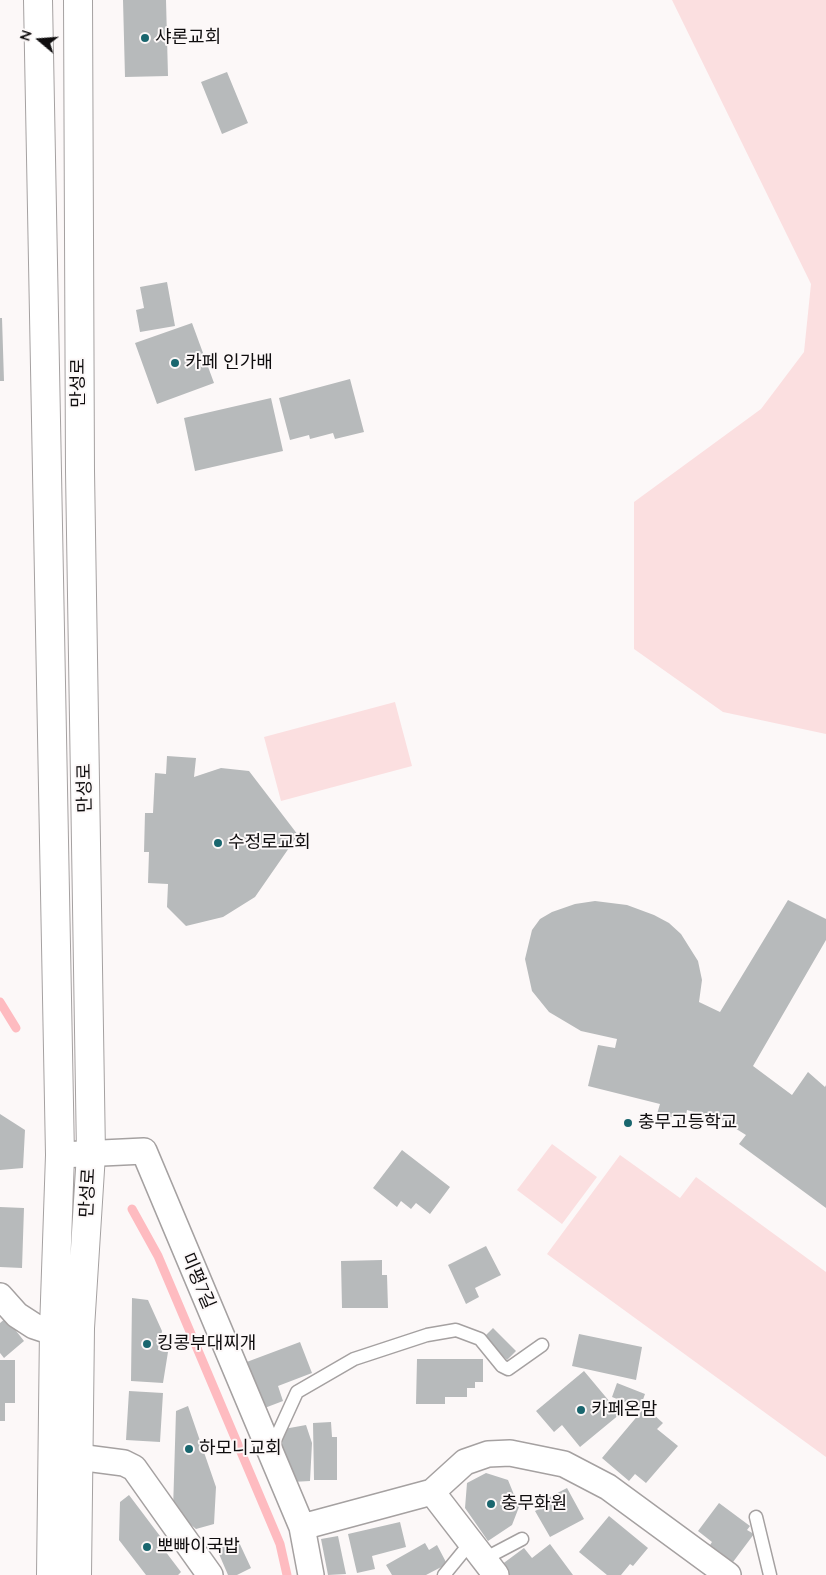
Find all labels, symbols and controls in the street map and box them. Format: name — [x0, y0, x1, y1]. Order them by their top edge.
north arrow — [15, 15, 65, 65]
place label: 샤론교회 — [155, 27, 221, 49]
text: N — [16, 28, 36, 43]
marker: 샤론교회 — [139, 32, 151, 44]
place label: 카페 인가배 — [185, 352, 273, 374]
marker: 카페 인가배 — [169, 357, 181, 369]
street label: 만성로 — [68, 358, 90, 408]
street label: 만성로 — [74, 763, 96, 813]
place label: 수정로교회 — [228, 832, 311, 854]
marker: 수정로교회 — [212, 837, 224, 849]
place label: 충무고등학교 — [638, 1112, 737, 1134]
marker: 충무고등학교 — [622, 1117, 634, 1129]
street label: 만성로 — [76, 1168, 100, 1218]
street label: 미평7길 — [177, 1250, 219, 1312]
place label: 킹콩부대찌개 — [157, 1333, 256, 1355]
marker: 킹콩부대찌개 — [141, 1338, 153, 1350]
place label: 카페온맘 — [591, 1399, 657, 1421]
marker: 카페온맘 — [575, 1404, 587, 1416]
place label: 하모니교회 — [199, 1438, 282, 1460]
marker: 하모니교회 — [183, 1443, 195, 1455]
place label: 충무화원 — [501, 1493, 567, 1515]
marker: 충무화원 — [485, 1498, 497, 1510]
place label: 뽀빠이국밥 — [157, 1536, 240, 1558]
marker: 뽀빠이국밥 — [141, 1541, 153, 1553]

